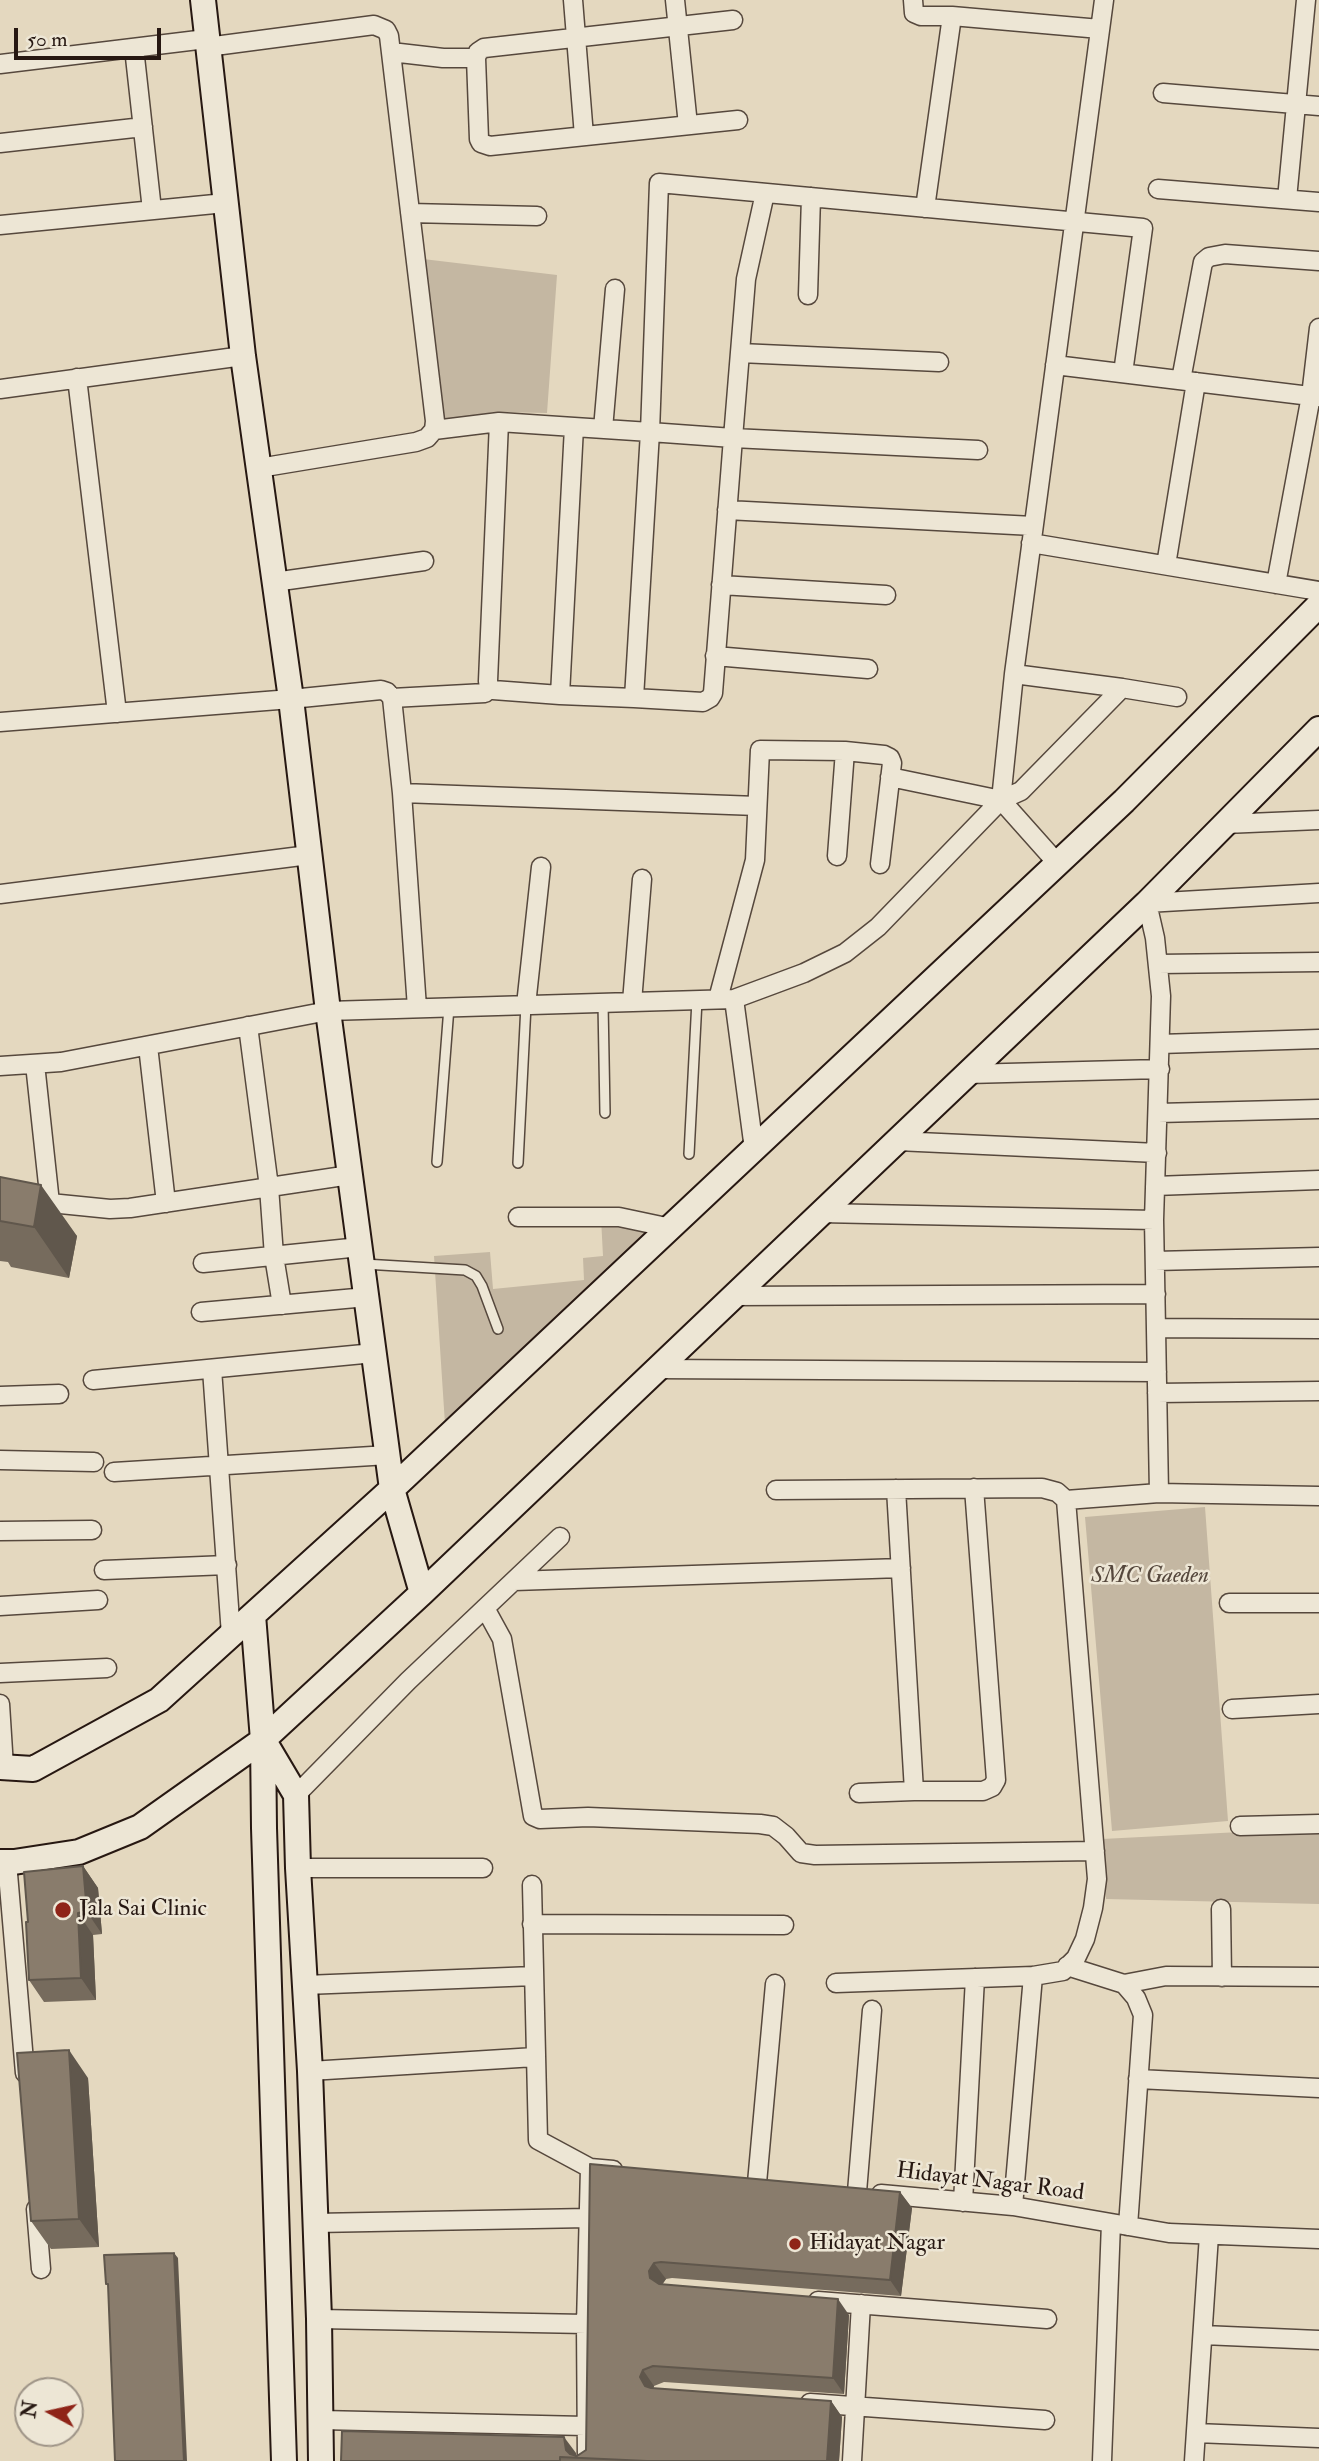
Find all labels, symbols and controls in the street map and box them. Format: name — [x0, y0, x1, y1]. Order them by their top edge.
scale bar — [18, 14, 164, 58]
text: 50 m — [27, 26, 68, 53]
park label: SMC Gaeden — [1091, 1563, 1209, 1591]
place label: Jala Sai Clinic — [79, 1896, 207, 1924]
marker: Jala Sai Clinic — [53, 1900, 73, 1920]
street label: Hidayat Nagar Road — [895, 2158, 1085, 2208]
place label: Hidayat Nagar — [809, 2230, 945, 2258]
marker: Hidayat Nagar — [787, 2236, 803, 2252]
north arrow — [14, 2377, 84, 2447]
text: N — [17, 2399, 43, 2419]

